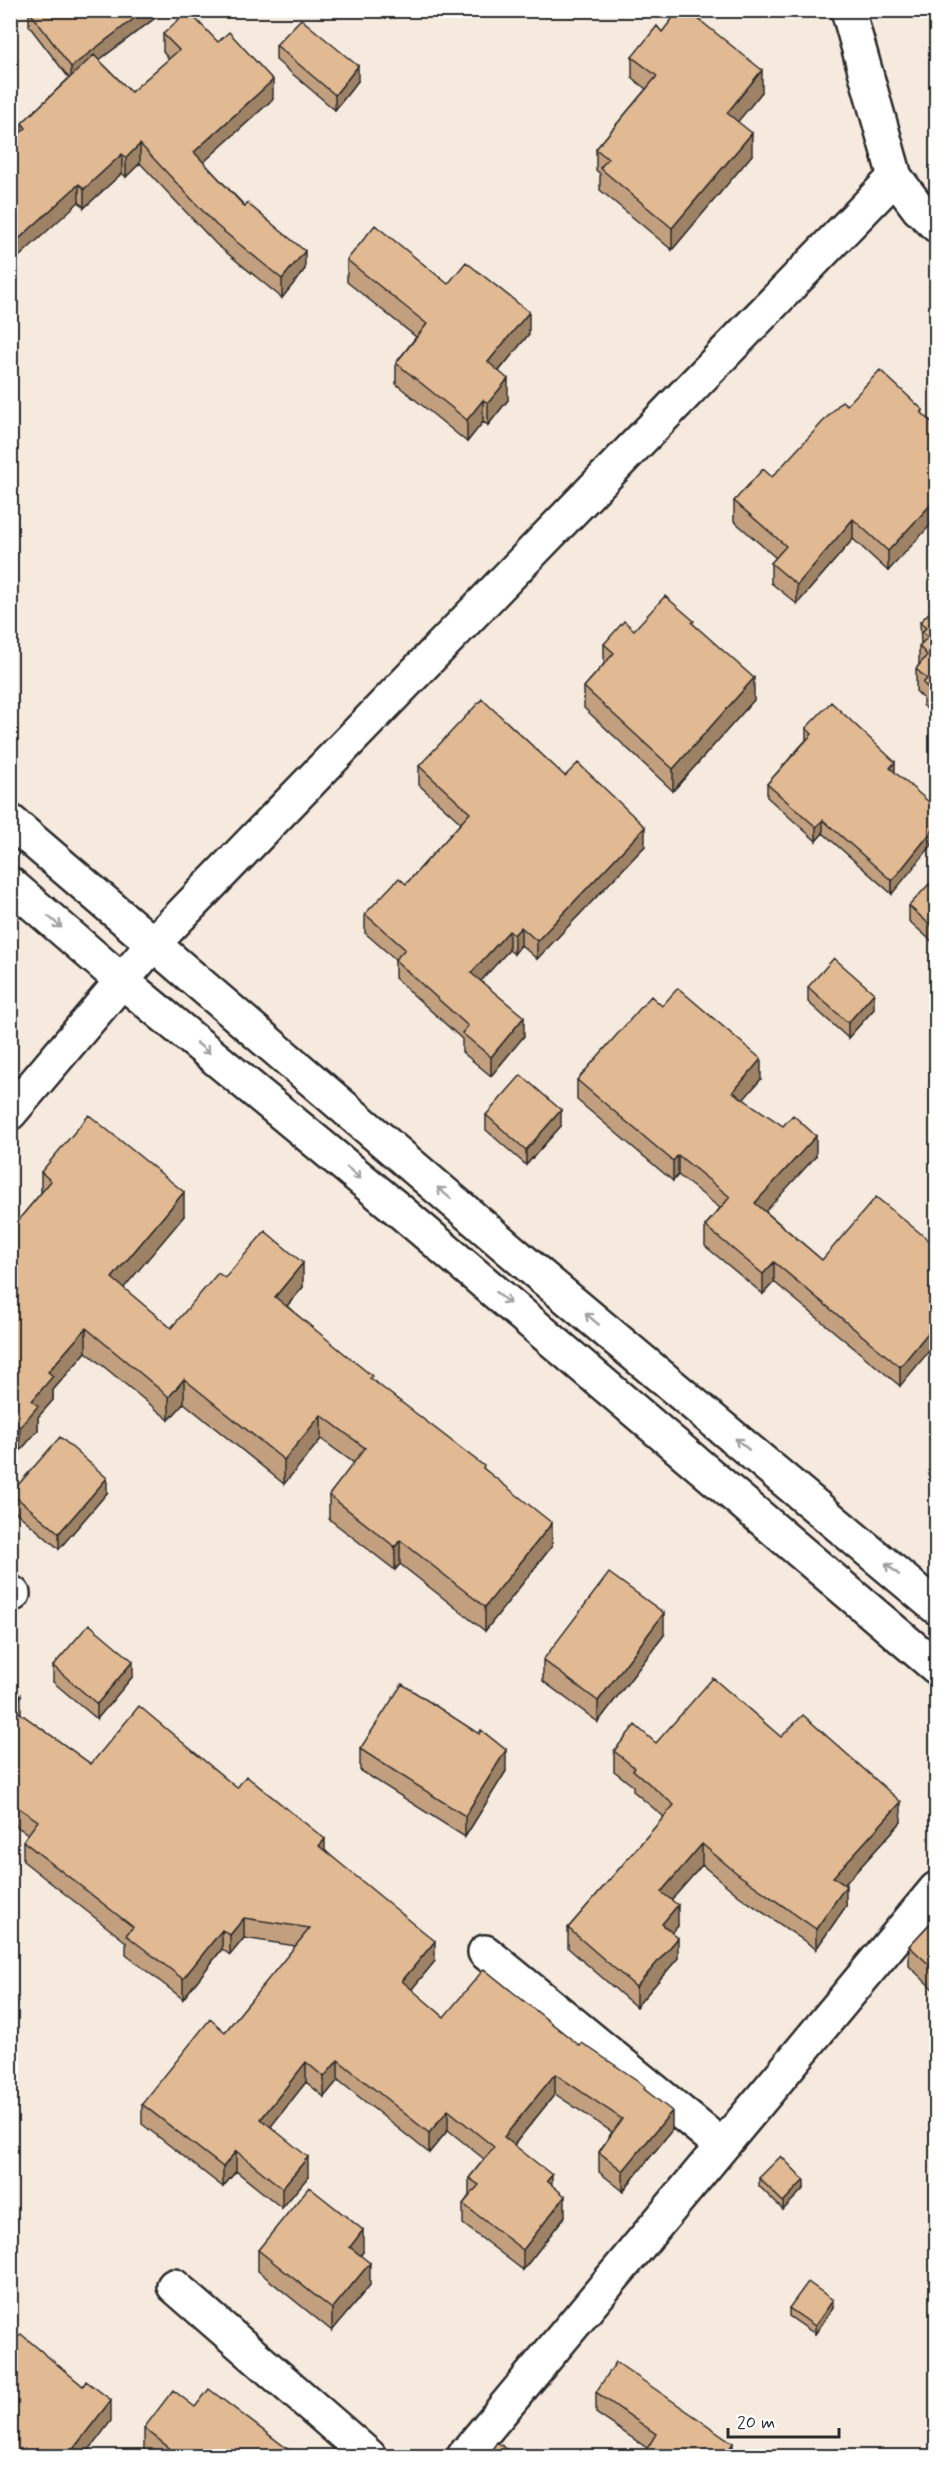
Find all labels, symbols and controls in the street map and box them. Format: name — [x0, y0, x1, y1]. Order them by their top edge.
one-way arrow — [47, 916, 63, 929]
one-way arrow — [195, 1042, 211, 1055]
one-way arrow — [346, 1166, 362, 1179]
one-way arrow — [437, 1186, 452, 1200]
one-way arrow — [495, 1292, 511, 1305]
one-way arrow — [585, 1313, 601, 1326]
one-way arrow — [735, 1437, 750, 1451]
one-way arrow — [885, 1562, 900, 1576]
scale bar — [728, 2401, 839, 2439]
text: 20 m — [737, 2411, 775, 2435]

